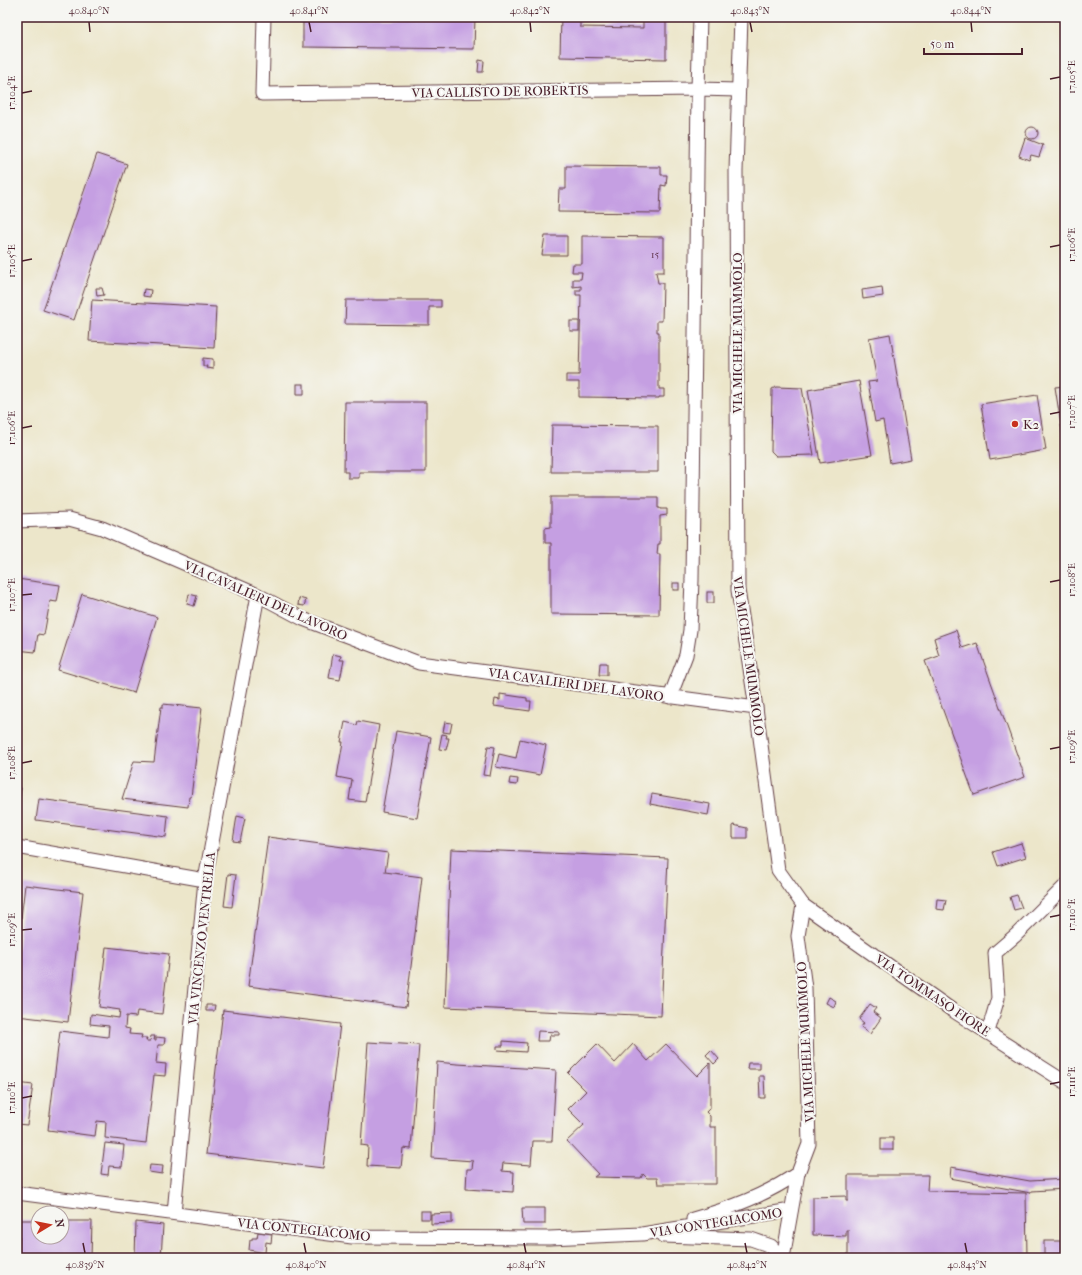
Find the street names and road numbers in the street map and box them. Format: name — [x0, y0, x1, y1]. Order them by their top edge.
street label: VIA CALLISTO DE ROBERTIS — [411, 82, 589, 101]
street label: VIA MICHELE MUMMOLO — [730, 252, 745, 415]
street label: VIA CAVALIERI DEL LAVORO — [181, 557, 350, 643]
street label: VIA MICHELE MUMMOLO — [730, 574, 767, 737]
street label: VIA CAVALIERI DEL LAVORO — [486, 665, 665, 704]
street label: VIA VINCENZO VENTRELLA — [185, 851, 218, 1026]
street label: VIA TOMMASO FIORE — [872, 951, 993, 1039]
street label: VIA MICHELE MUMMOLO — [794, 961, 817, 1124]
street label: VIA CONTEGIACOMO — [648, 1205, 783, 1241]
street label: VIA CONTEGIACOMO — [236, 1215, 371, 1244]

